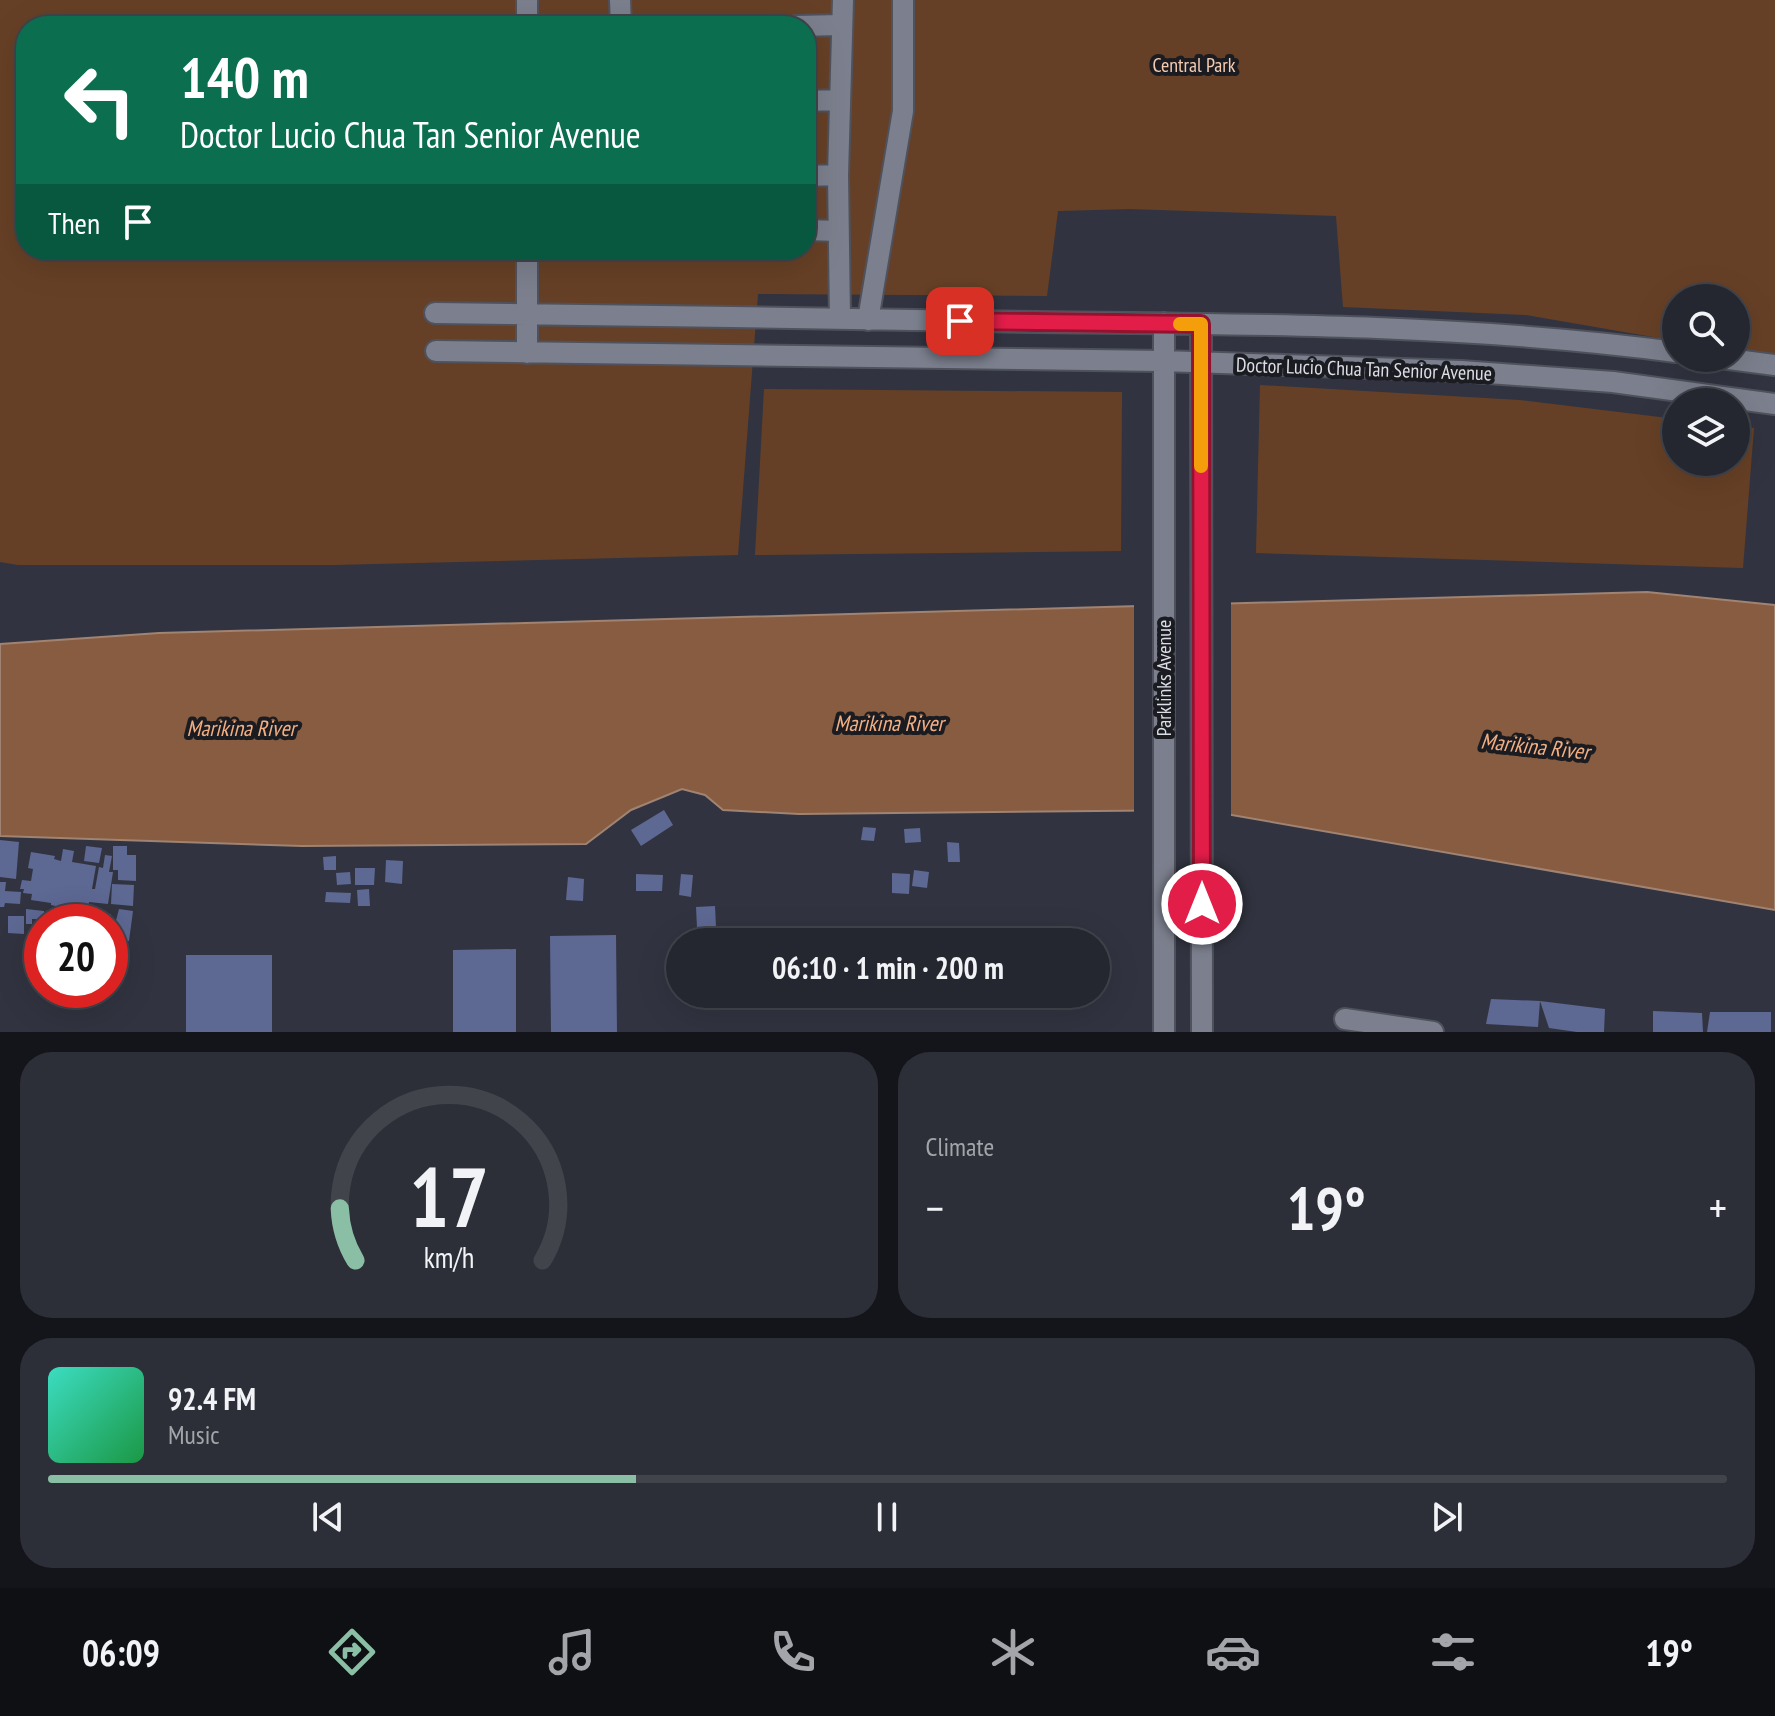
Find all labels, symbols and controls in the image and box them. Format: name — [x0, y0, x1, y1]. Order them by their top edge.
text: 140 m — [180, 41, 309, 113]
icon: left — [48, 48, 152, 152]
park label: Central Park — [1152, 52, 1236, 78]
text: Doctor Lucio Chua Tan Senior Avenue — [180, 111, 641, 158]
icon: arrive — [116, 200, 160, 244]
text: Then — [48, 203, 100, 242]
map controls — [1662, 284, 1750, 476]
button: search — [1662, 284, 1750, 372]
pin — [926, 287, 994, 355]
icon: arrive — [938, 299, 982, 343]
street label: Doctor Lucio Chua Tan Senior Avenue — [1236, 352, 1492, 386]
button: layers — [1662, 388, 1750, 476]
street label: Parklinks Avenue — [1151, 620, 1177, 736]
water label: Marikina River — [834, 709, 946, 737]
water label: Marikina River — [186, 714, 298, 742]
water label: Marikina River — [1479, 726, 1594, 766]
position arrow — [1160, 862, 1244, 946]
speed limit sign: 20 — [24, 904, 128, 1008]
text: 06:10 · 1 min · 200 m — [772, 948, 1004, 987]
text: Climate — [926, 1130, 994, 1163]
text: 17 — [409, 1142, 489, 1250]
text: 19° — [1287, 1169, 1366, 1247]
text: − — [926, 1179, 944, 1236]
text: + — [1709, 1179, 1727, 1236]
text: km/h — [423, 1239, 474, 1276]
text: 92.4 FM — [168, 1379, 256, 1418]
text: Music — [168, 1418, 220, 1451]
icon: previous — [306, 1495, 350, 1539]
icon: pause — [865, 1495, 909, 1539]
icon: next — [1425, 1495, 1469, 1539]
icon: directions — [324, 1624, 380, 1680]
icon: music — [544, 1624, 600, 1680]
icon: phone — [765, 1624, 821, 1680]
icon: climate — [985, 1624, 1041, 1680]
icon: car — [1205, 1624, 1261, 1680]
icon: filters — [1425, 1624, 1481, 1680]
text: 06:09 — [82, 1629, 160, 1676]
text: 19° — [1645, 1629, 1693, 1676]

